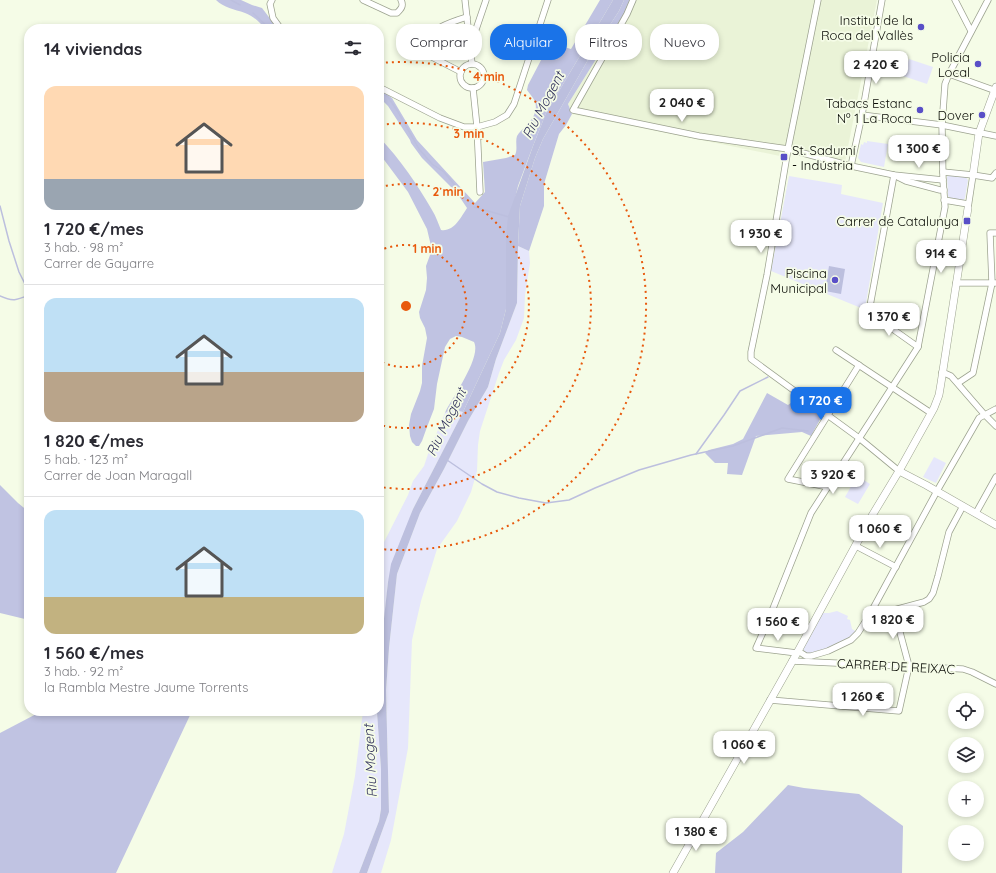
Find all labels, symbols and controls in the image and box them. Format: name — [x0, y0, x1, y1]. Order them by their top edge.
place label: Institut de la Roca del Vallès — [821, 12, 913, 43]
marker: Institut de la Roca del Vallès — [916, 22, 926, 32]
chip: Comprar — [396, 24, 482, 60]
chip: Alquilar — [490, 24, 567, 60]
chip: Filtros — [575, 24, 642, 60]
chip: Nuevo — [650, 24, 719, 60]
icon: filters — [342, 37, 364, 59]
text: 14 viviendas — [44, 38, 142, 59]
place label: Policia Local — [931, 49, 970, 80]
pin: 2 420 € — [839, 51, 913, 85]
text: 2 420 € — [853, 56, 899, 72]
marker: Policia Local — [973, 59, 983, 69]
water label: Riu Mogent — [518, 66, 569, 142]
text: 4 min — [473, 69, 505, 84]
pin: 2 040 € — [645, 89, 719, 123]
text: 2 040 € — [659, 94, 705, 110]
place label: Tabacs Estanc Nº 1 La Roca — [825, 95, 912, 126]
marker: Tabacs Estanc Nº 1 La Roca — [915, 105, 925, 115]
place label: Dover — [938, 107, 974, 123]
marker: Dover — [977, 110, 987, 120]
icon: home — [168, 112, 240, 184]
text: 3 min — [454, 126, 484, 141]
pin: 1 300 € — [882, 135, 956, 169]
text: 1 300 € — [897, 140, 941, 156]
place label: St. Sadurní - Indústria — [792, 142, 856, 173]
marker: St. Sadurní - Indústria — [779, 152, 789, 162]
text: 2 min — [432, 184, 464, 199]
place label: Carrer de Catalunya — [837, 213, 959, 229]
marker: Carrer de Catalunya — [962, 216, 972, 226]
text: 1 720 €/mes — [44, 218, 144, 239]
pin: 1 930 € — [724, 220, 798, 254]
text: 1 930 € — [740, 225, 782, 241]
text: 3 hab. · 98 m² — [44, 239, 123, 255]
pin: 914 € — [913, 240, 969, 274]
text: 1 min — [412, 241, 442, 256]
text: 914 € — [925, 245, 957, 261]
text: Carrer de Gayarre — [44, 255, 154, 271]
place label: Piscina Municipal — [770, 265, 827, 296]
marker: Piscina Municipal — [830, 275, 840, 285]
centre of rings — [399, 299, 413, 313]
pin: 1 370 € — [852, 303, 926, 337]
text: 1 370 € — [868, 308, 910, 324]
icon: home — [168, 324, 240, 396]
water label: Riu Mogent — [422, 383, 471, 459]
pin: 1 720 € — [784, 387, 858, 421]
text: 1 720 € — [799, 392, 843, 408]
text: 1 820 €/mes — [44, 430, 144, 451]
text: 5 hab. · 123 m² — [44, 451, 128, 467]
pin: 3 920 € — [796, 461, 870, 495]
text: 3 920 € — [810, 466, 856, 482]
text: Carrer de Joan Maragall — [44, 467, 192, 483]
pin: 1 060 € — [843, 515, 917, 549]
text: 1 060 € — [858, 520, 902, 536]
icon: home — [168, 536, 240, 608]
pin: 1 820 € — [856, 606, 930, 640]
pin: 1 560 € — [741, 608, 815, 642]
text: 1 820 € — [872, 611, 915, 627]
text: 1 560 € — [756, 613, 800, 629]
text: 1 560 €/mes — [44, 642, 144, 663]
street label: CARRER DE REIXAC — [837, 655, 956, 677]
text: 3 hab. · 92 m² — [44, 663, 123, 679]
text: la Rambla Mestre Jaume Torrents — [44, 679, 248, 695]
pin: 1 260 € — [826, 683, 900, 717]
text: 1 260 € — [841, 688, 885, 704]
map controls — [948, 693, 984, 861]
button: locate — [948, 693, 984, 729]
water label: Riu Mogent — [359, 722, 381, 798]
pin: 1 060 € — [707, 731, 781, 765]
text: 1 060 € — [722, 736, 766, 752]
button: layers — [948, 737, 984, 773]
button: + — [948, 781, 984, 817]
pin: 1 380 € — [659, 818, 733, 852]
text: 1 380 € — [675, 823, 717, 839]
button: − — [948, 825, 984, 861]

